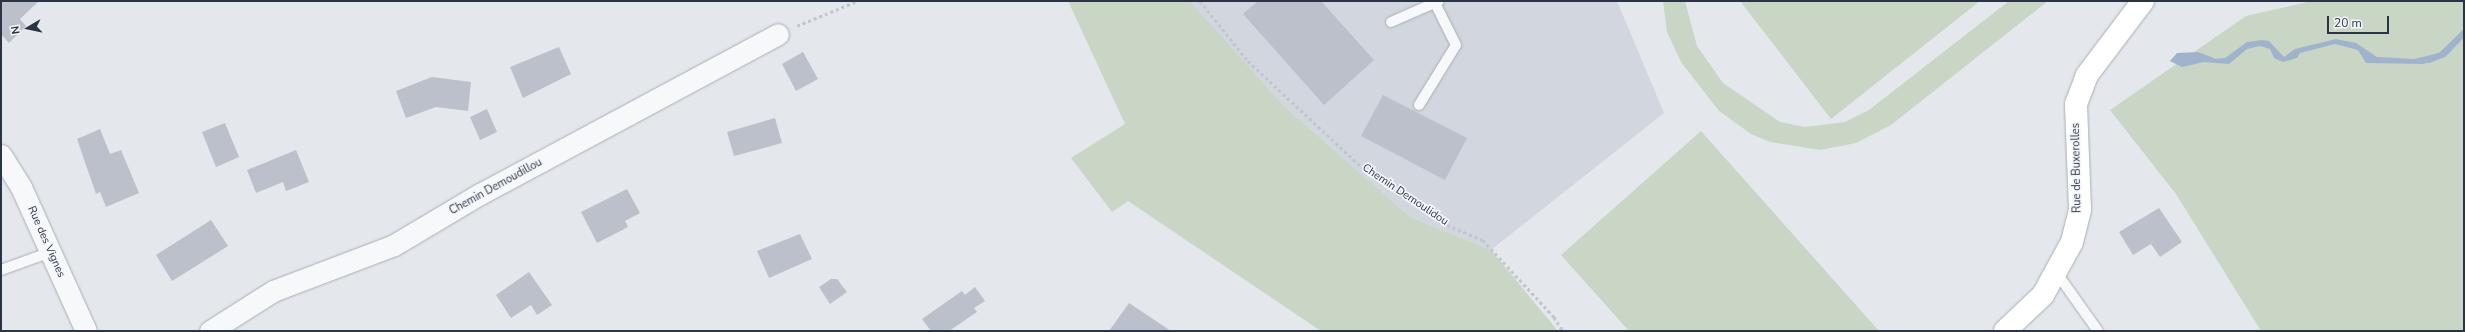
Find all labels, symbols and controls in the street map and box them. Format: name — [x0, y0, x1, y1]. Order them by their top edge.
north arrow — [8, 8, 48, 48]
scale bar — [2329, 8, 2391, 34]
text: 20 m — [2334, 15, 2362, 31]
text: N — [8, 25, 24, 35]
street label: Rue de Buxerolles — [2070, 123, 2084, 213]
street label: Chemin Demoudillou — [447, 156, 545, 218]
street label: Chemin Demoulidou — [1360, 161, 1450, 229]
street label: Rue des Vignes — [24, 204, 68, 280]

